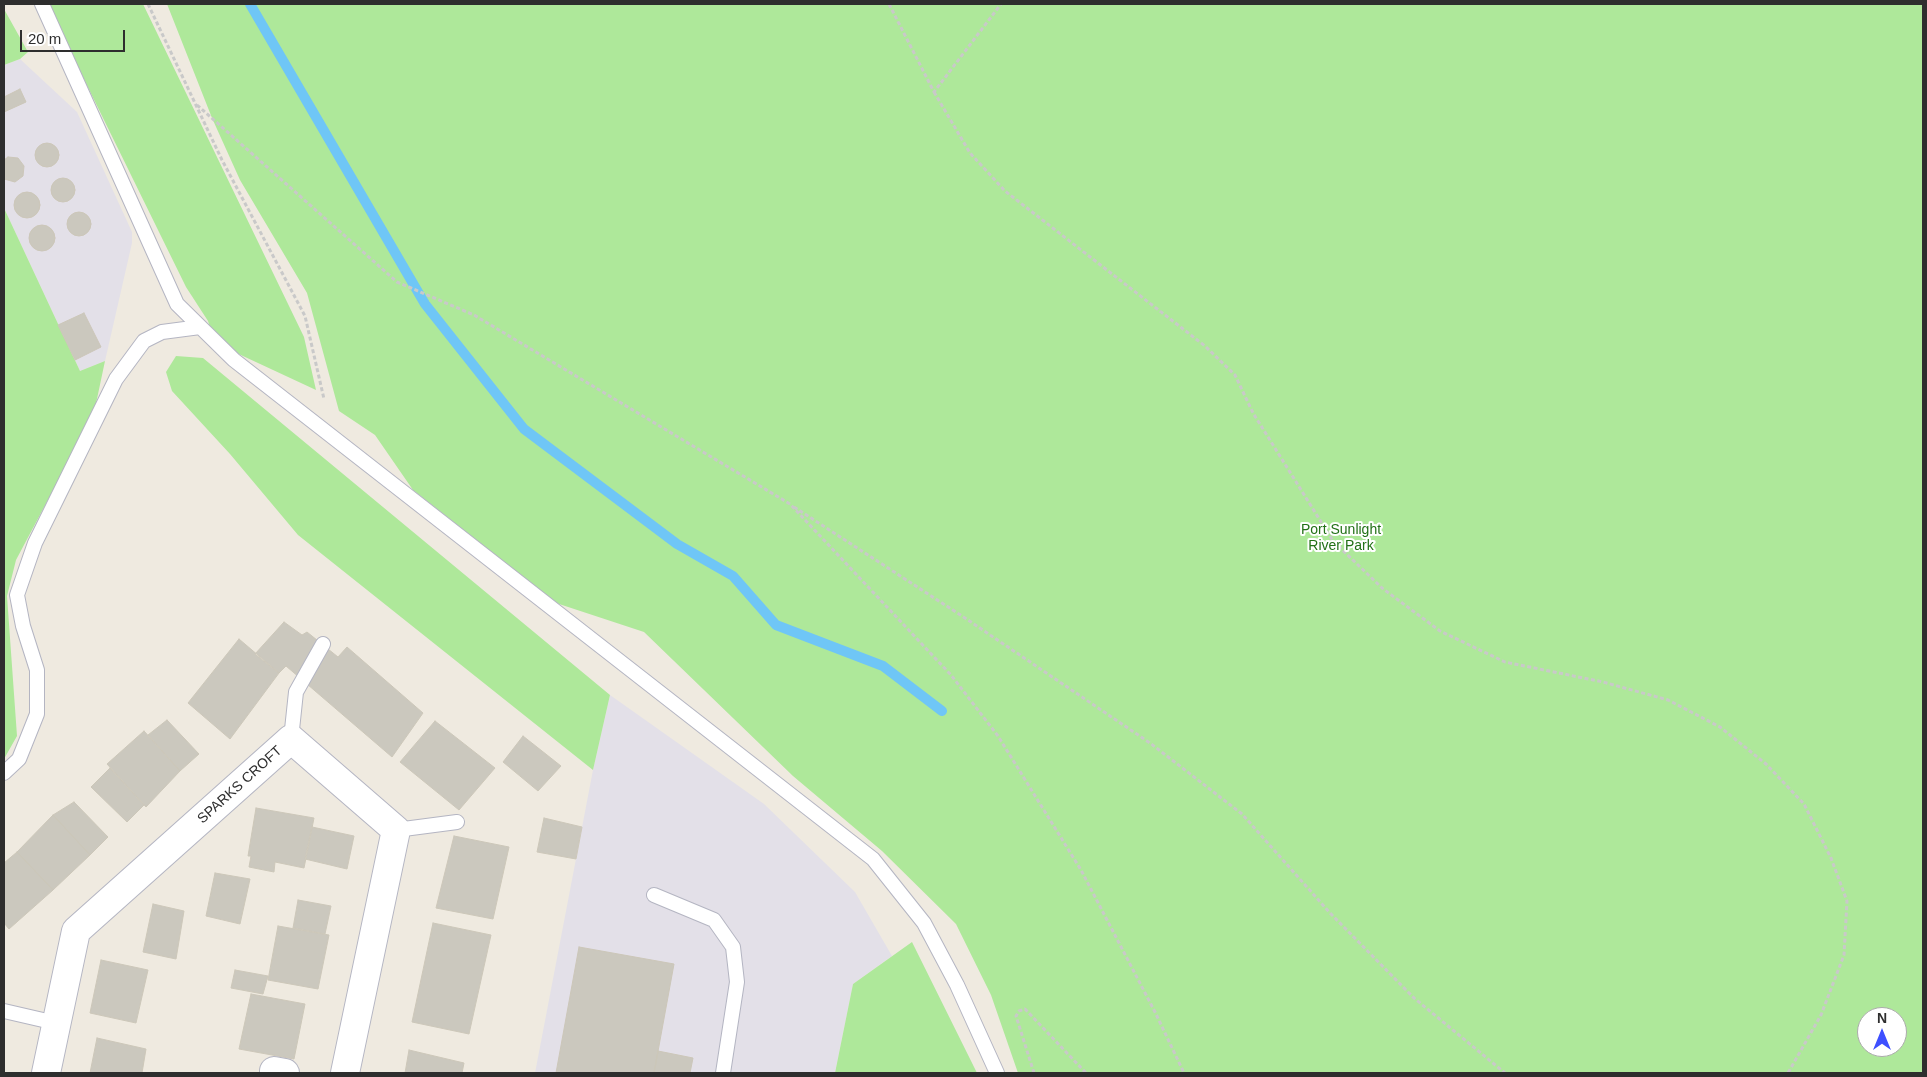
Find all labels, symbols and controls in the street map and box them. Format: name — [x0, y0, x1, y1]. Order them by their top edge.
scale bar — [22, 20, 128, 52]
text: 20 m — [28, 30, 61, 47]
park label: Port Sunlight River Park — [1301, 522, 1381, 554]
street label: SPARKS CROFT — [194, 743, 286, 827]
north arrow — [1857, 1007, 1907, 1057]
text: N — [1877, 1010, 1887, 1026]

